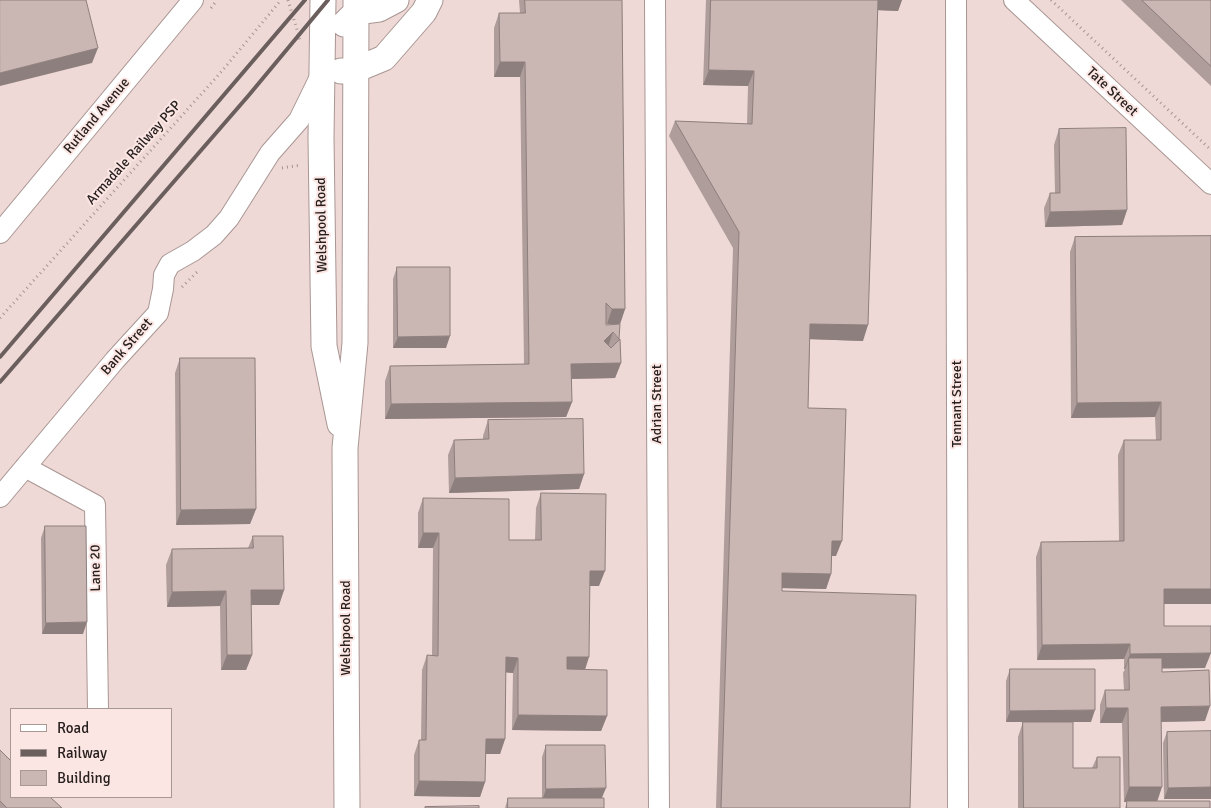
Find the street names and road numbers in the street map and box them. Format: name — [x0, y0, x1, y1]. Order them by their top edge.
street label: Tate Street — [1083, 64, 1141, 120]
street label: Rutland Avenue — [60, 75, 134, 157]
street label: Armadale Railway PSP — [83, 98, 185, 208]
street label: Welshpool Road — [313, 177, 331, 273]
street label: Bank Street — [98, 315, 156, 379]
street label: Tennant Street — [949, 360, 965, 448]
street label: Adrian Street — [649, 364, 665, 444]
street label: Lane 20 — [87, 544, 105, 592]
street label: Welshpool Road — [338, 580, 354, 676]

